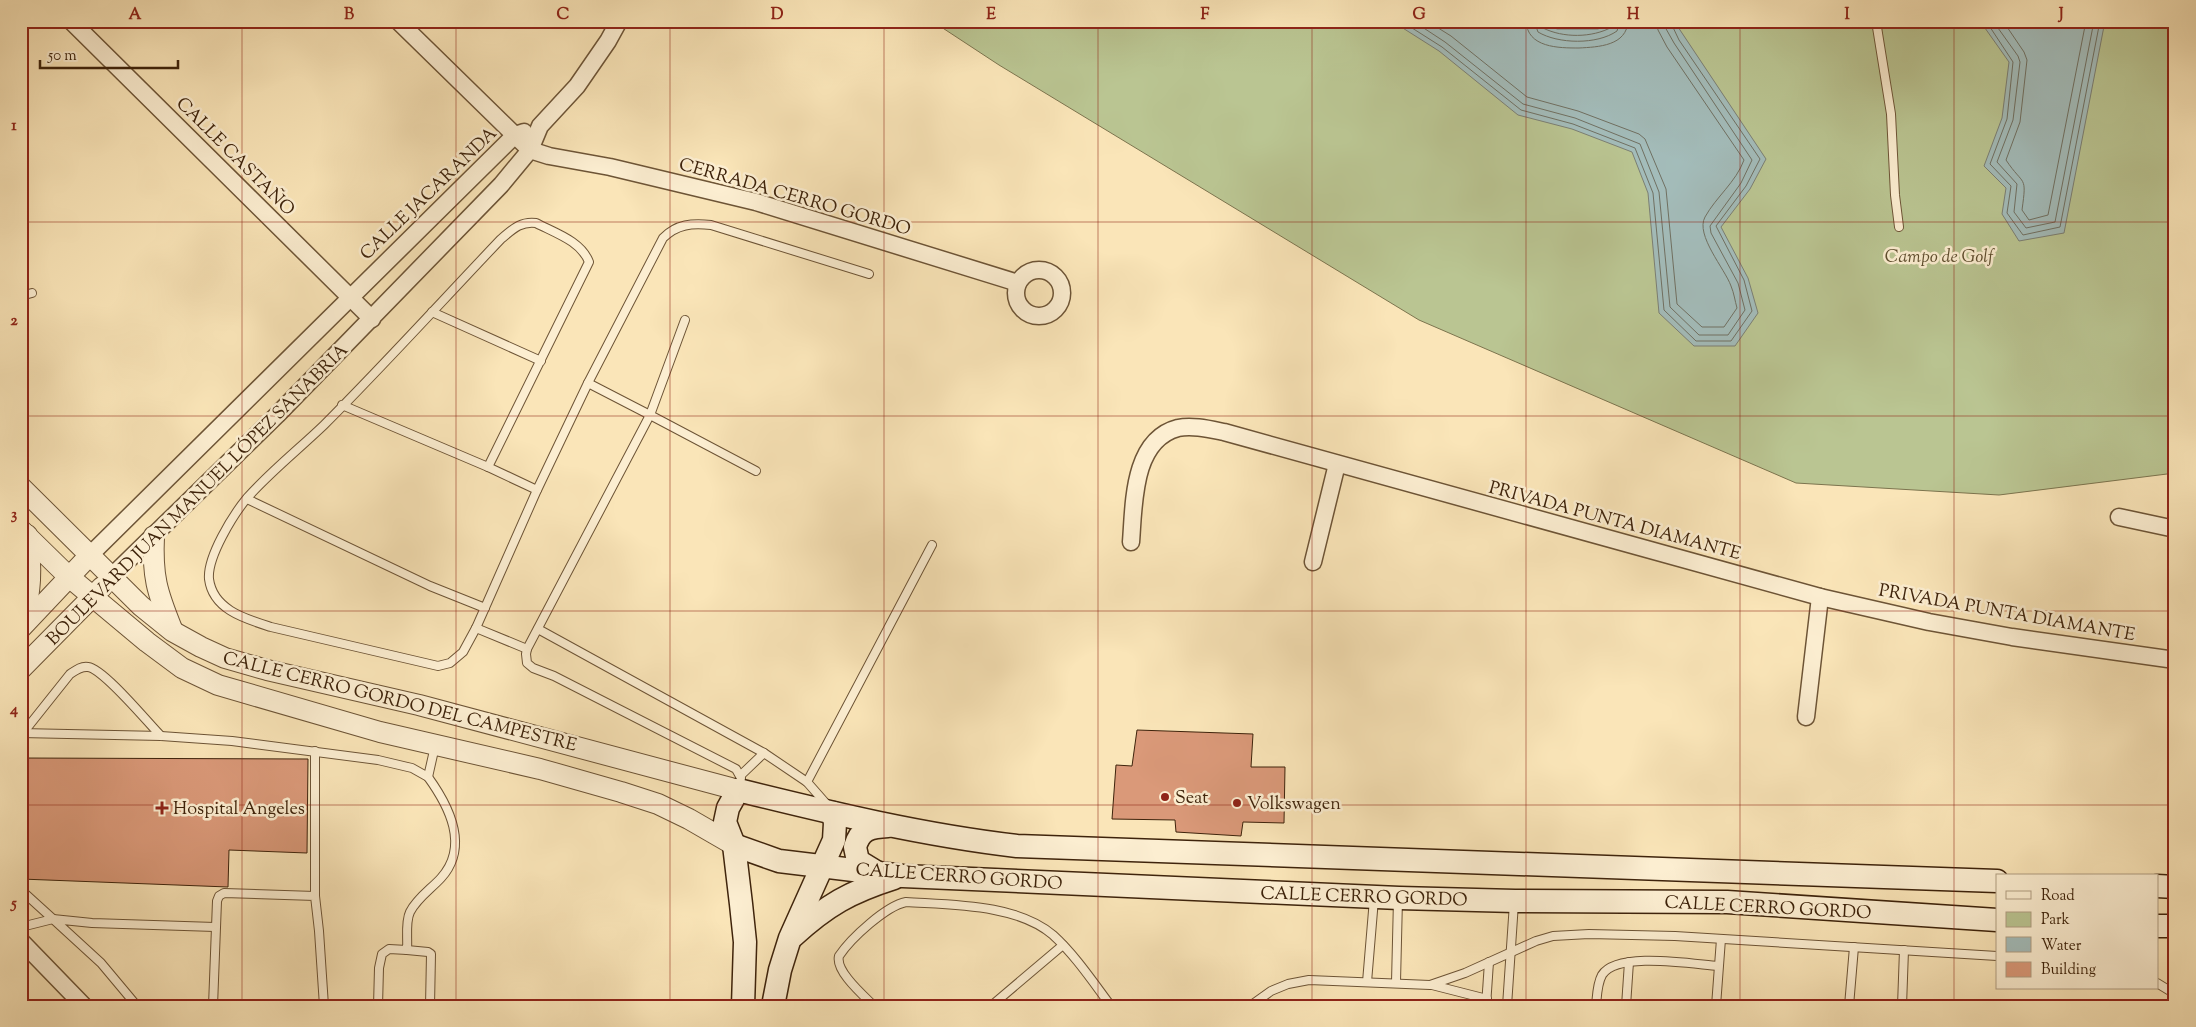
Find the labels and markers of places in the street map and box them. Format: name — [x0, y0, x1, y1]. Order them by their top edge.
place label: Seat — [1175, 786, 1208, 812]
marker: Seat — [1159, 791, 1171, 803]
place label: Volkswagen — [1247, 792, 1341, 818]
place label: Hospital Angeles — [173, 797, 305, 823]
marker: Volkswagen — [1231, 797, 1243, 809]
marker: Hospital Angeles — [155, 801, 169, 815]

